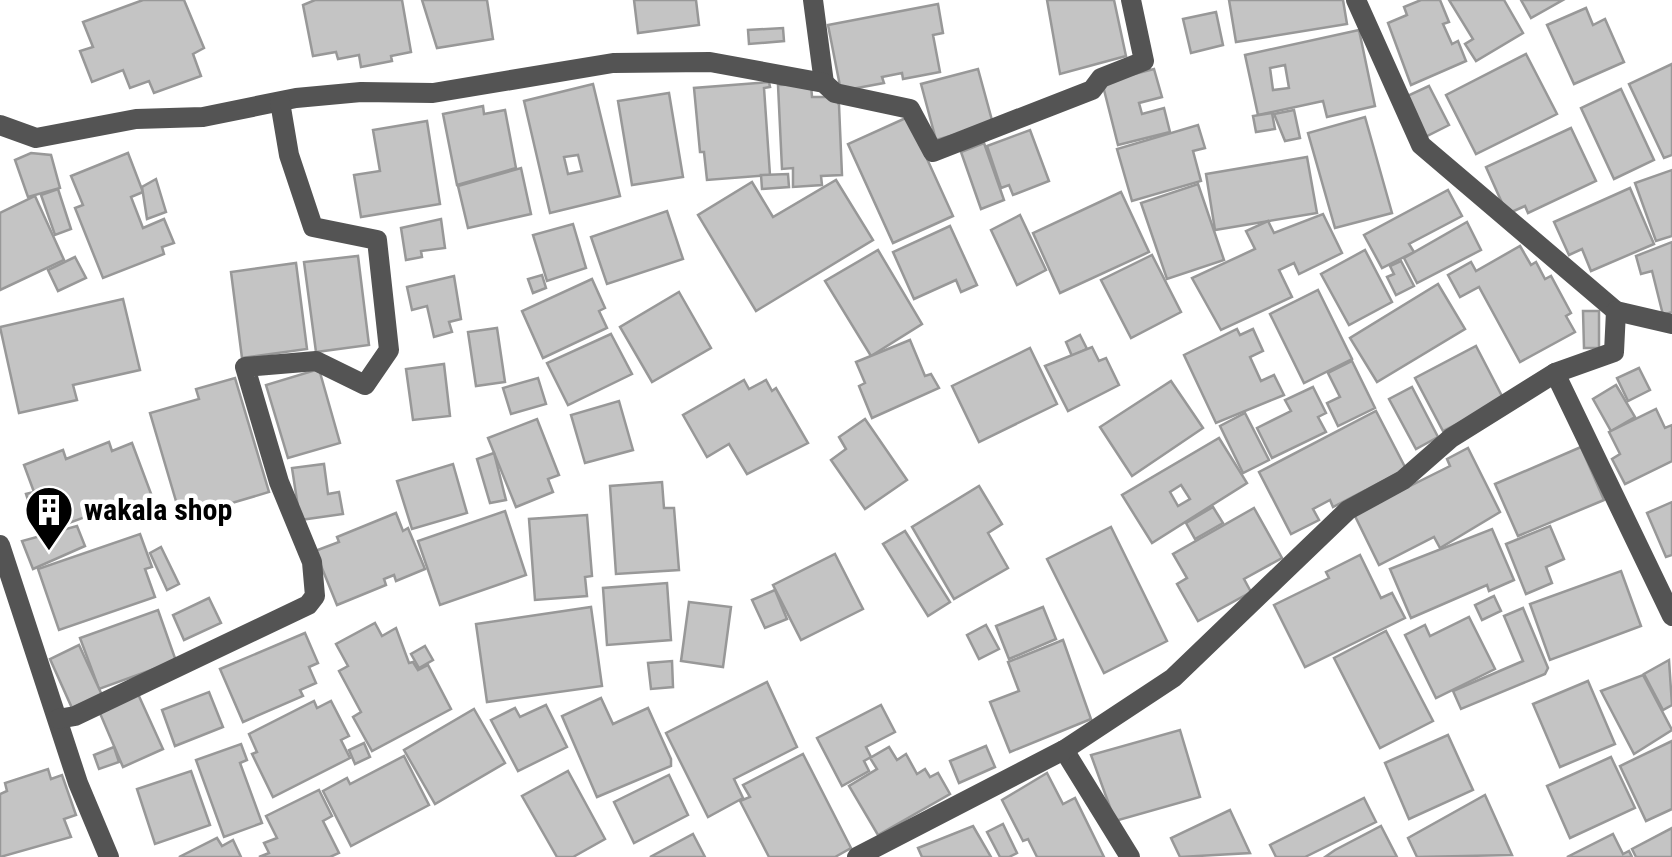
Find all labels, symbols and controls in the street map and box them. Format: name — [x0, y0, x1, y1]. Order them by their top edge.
building icon: wakala shop — [23, 484, 75, 552]
place label: wakala shop — [84, 492, 232, 527]

